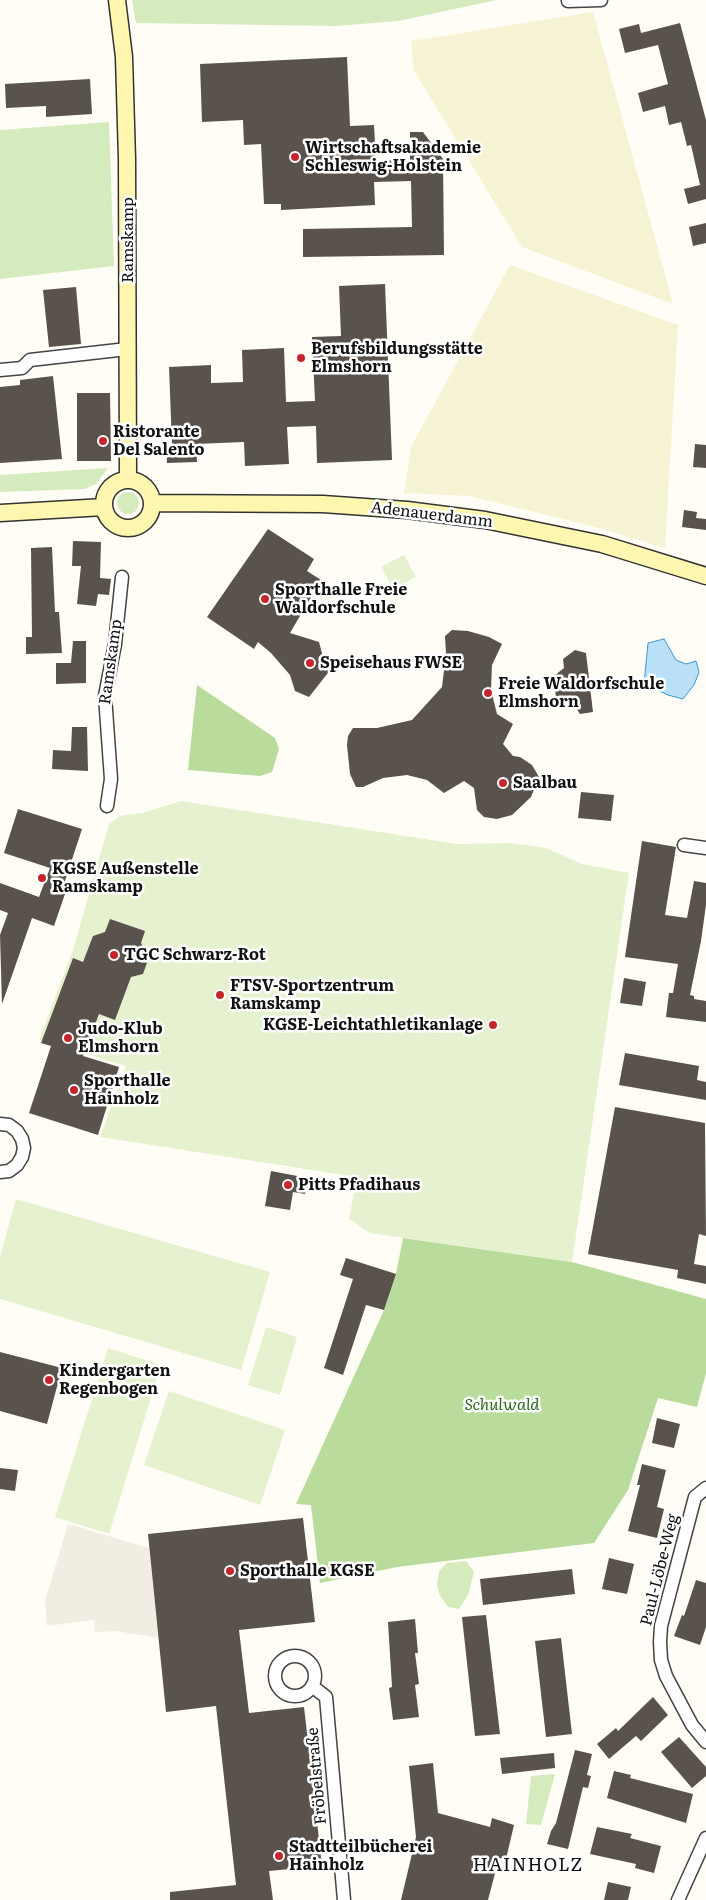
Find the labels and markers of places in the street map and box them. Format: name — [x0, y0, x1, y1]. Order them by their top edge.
place label: Wirtschaftsakademie Schleswig-Holstein — [305, 138, 481, 176]
marker: Wirtschaftsakademie Schleswig-Holstein — [289, 151, 301, 163]
place label: Berufsbildungsstätte Elmshorn — [311, 339, 483, 377]
marker: Berufsbildungsstätte Elmshorn — [295, 352, 307, 364]
place label: Ristorante Del Salento — [113, 422, 205, 460]
marker: Ristorante Del Salento — [97, 435, 109, 447]
place label: Sporthalle Freie Waldorfschule — [275, 580, 407, 618]
marker: Sporthalle Freie Waldorfschule — [259, 593, 271, 605]
place label: Speisehaus FWSE — [320, 653, 462, 673]
marker: Speisehaus FWSE — [304, 657, 316, 669]
place label: Freie Waldorfschule Elmshorn — [498, 674, 664, 712]
marker: Freie Waldorfschule Elmshorn — [482, 687, 494, 699]
place label: Saalbau — [513, 773, 577, 793]
marker: Saalbau — [497, 777, 509, 789]
place label: KGSE Außenstelle Ramskamp — [52, 859, 199, 897]
marker: KGSE Außenstelle Ramskamp — [36, 872, 48, 884]
place label: TGC Schwarz-Rot — [124, 945, 266, 965]
marker: TGC Schwarz-Rot — [108, 949, 120, 961]
place label: FTSV-Sportzentrum Ramskamp — [230, 976, 394, 1014]
marker: FTSV-Sportzentrum Ramskamp — [214, 989, 226, 1001]
place label: KGSE-Leichtathletikanlage — [263, 1015, 483, 1035]
place label: Judo-Klub Elmshorn — [78, 1019, 163, 1057]
marker: KGSE-Leichtathletikanlage — [487, 1019, 499, 1031]
marker: Judo-Klub Elmshorn — [62, 1032, 74, 1044]
place label: Sporthalle Hainholz — [84, 1071, 171, 1109]
marker: Sporthalle Hainholz — [68, 1084, 80, 1096]
place label: Pitts Pfadihaus — [298, 1175, 420, 1195]
marker: Pitts Pfadihaus — [282, 1179, 294, 1191]
place label: Kindergarten Regenbogen — [59, 1361, 171, 1399]
marker: Kindergarten Regenbogen — [43, 1374, 55, 1386]
place label: Sporthalle KGSE — [240, 1561, 375, 1581]
marker: Sporthalle KGSE — [224, 1565, 236, 1577]
place label: Stadtteilbücherei Hainholz — [289, 1837, 432, 1875]
marker: Stadtteilbücherei Hainholz — [273, 1850, 285, 1862]

